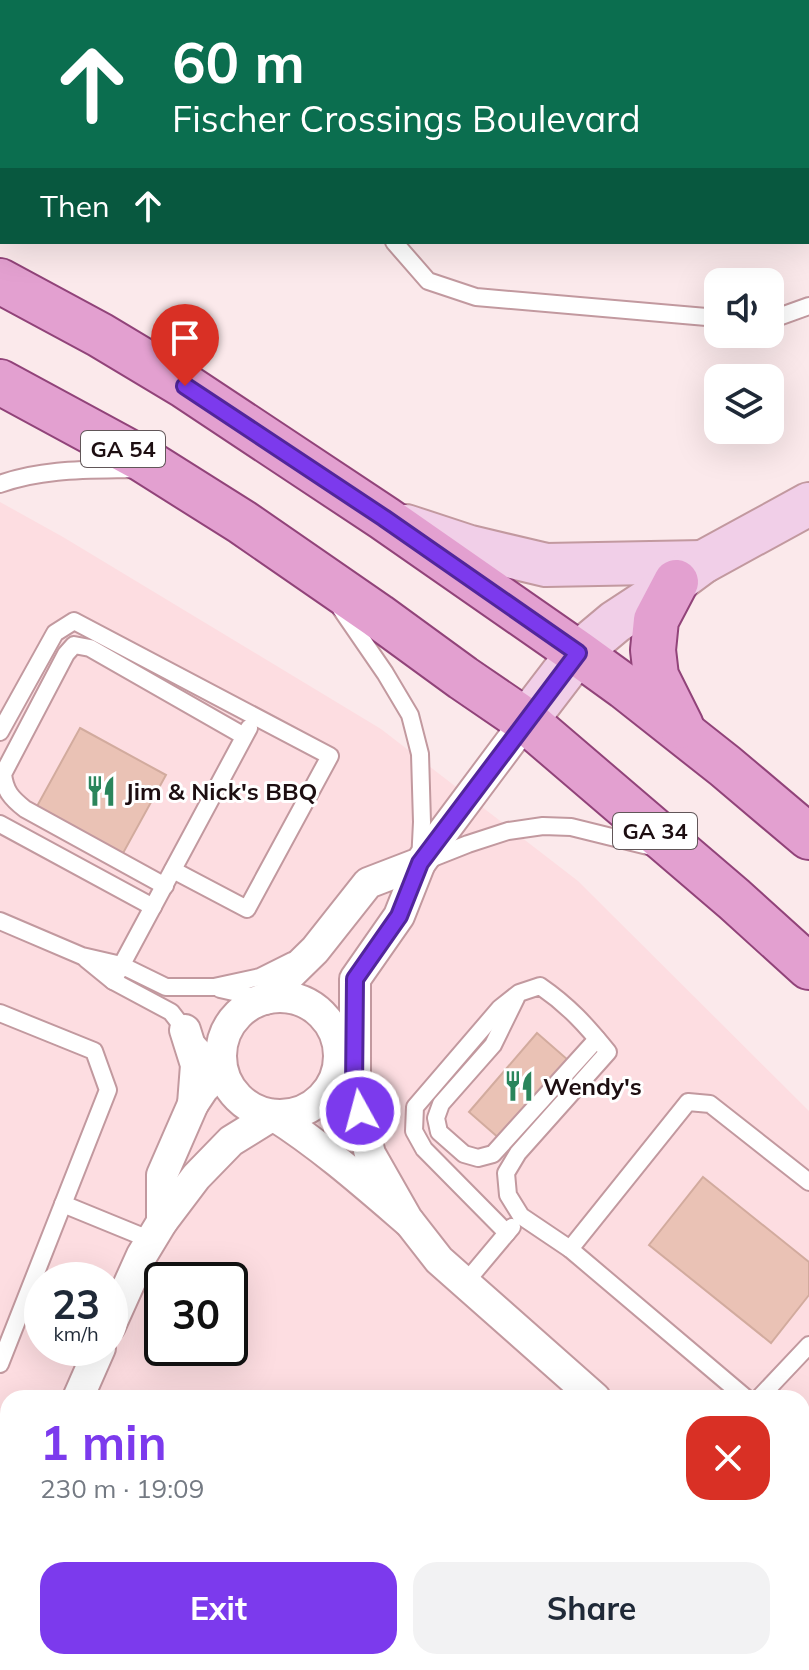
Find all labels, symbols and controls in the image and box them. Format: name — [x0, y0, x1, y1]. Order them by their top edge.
text: 60 m — [172, 27, 305, 97]
icon: ahead — [40, 32, 144, 136]
text: Fischer Crossings Boulevard — [172, 96, 641, 141]
icon: ahead — [126, 184, 170, 228]
text: Then — [40, 187, 110, 225]
map controls — [704, 268, 784, 444]
button: sound — [704, 268, 784, 348]
pin — [151, 304, 219, 386]
icon: arrive — [163, 316, 207, 360]
button: layers — [704, 364, 784, 444]
road number: GA 54 — [81, 431, 165, 467]
restaurant icon: Jim & Nick's BBQ — [84, 774, 118, 808]
place label: Jim & Nick's BBQ — [125, 776, 317, 806]
road number: GA 34 — [613, 813, 697, 849]
position arrow — [318, 1069, 402, 1153]
restaurant icon: Wendy's — [502, 1069, 536, 1103]
place label: Wendy's — [543, 1071, 642, 1101]
speed limit sign: 30 — [144, 1262, 248, 1366]
text: 23 — [52, 1279, 100, 1329]
text: km/h — [53, 1321, 99, 1346]
text: 1 min — [40, 1412, 167, 1472]
button: close — [686, 1416, 770, 1500]
text: 230 m · 19:09 — [40, 1472, 204, 1505]
button: Exit — [40, 1562, 397, 1654]
button: Share — [413, 1562, 770, 1654]

